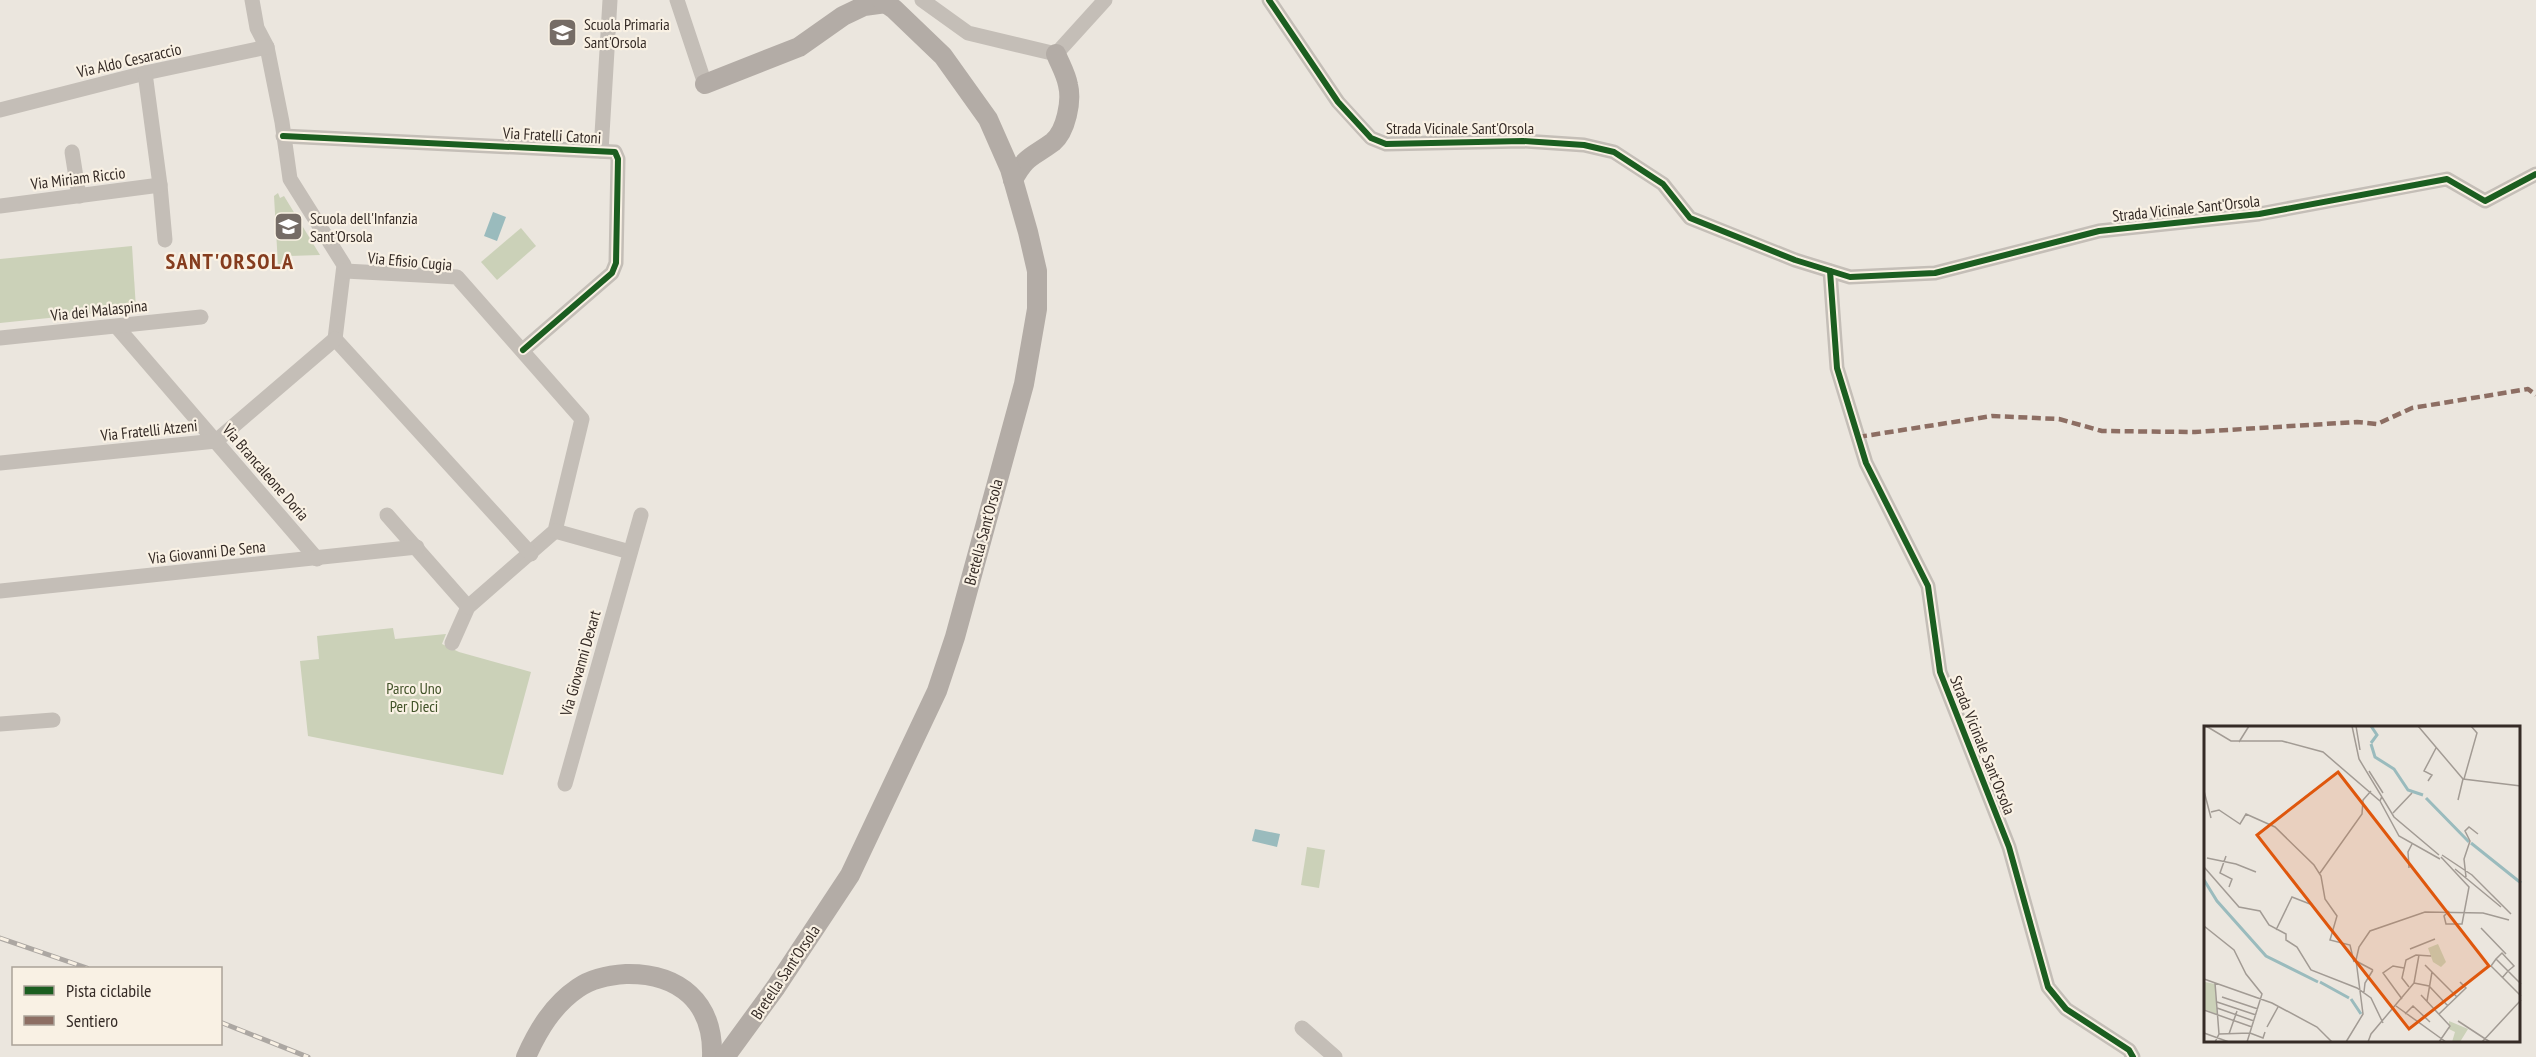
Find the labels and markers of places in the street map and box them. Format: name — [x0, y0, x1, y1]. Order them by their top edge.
place label: Scuola Primaria Sant'Orsola — [584, 14, 670, 52]
school or university icon: Scuola Primaria Sant'Orsola — [547, 17, 579, 49]
place label: Scuola dell'Infanzia Sant'Orsola — [310, 208, 418, 246]
school or university icon: Scuola dell'Infanzia Sant'Orsola — [273, 211, 305, 243]

